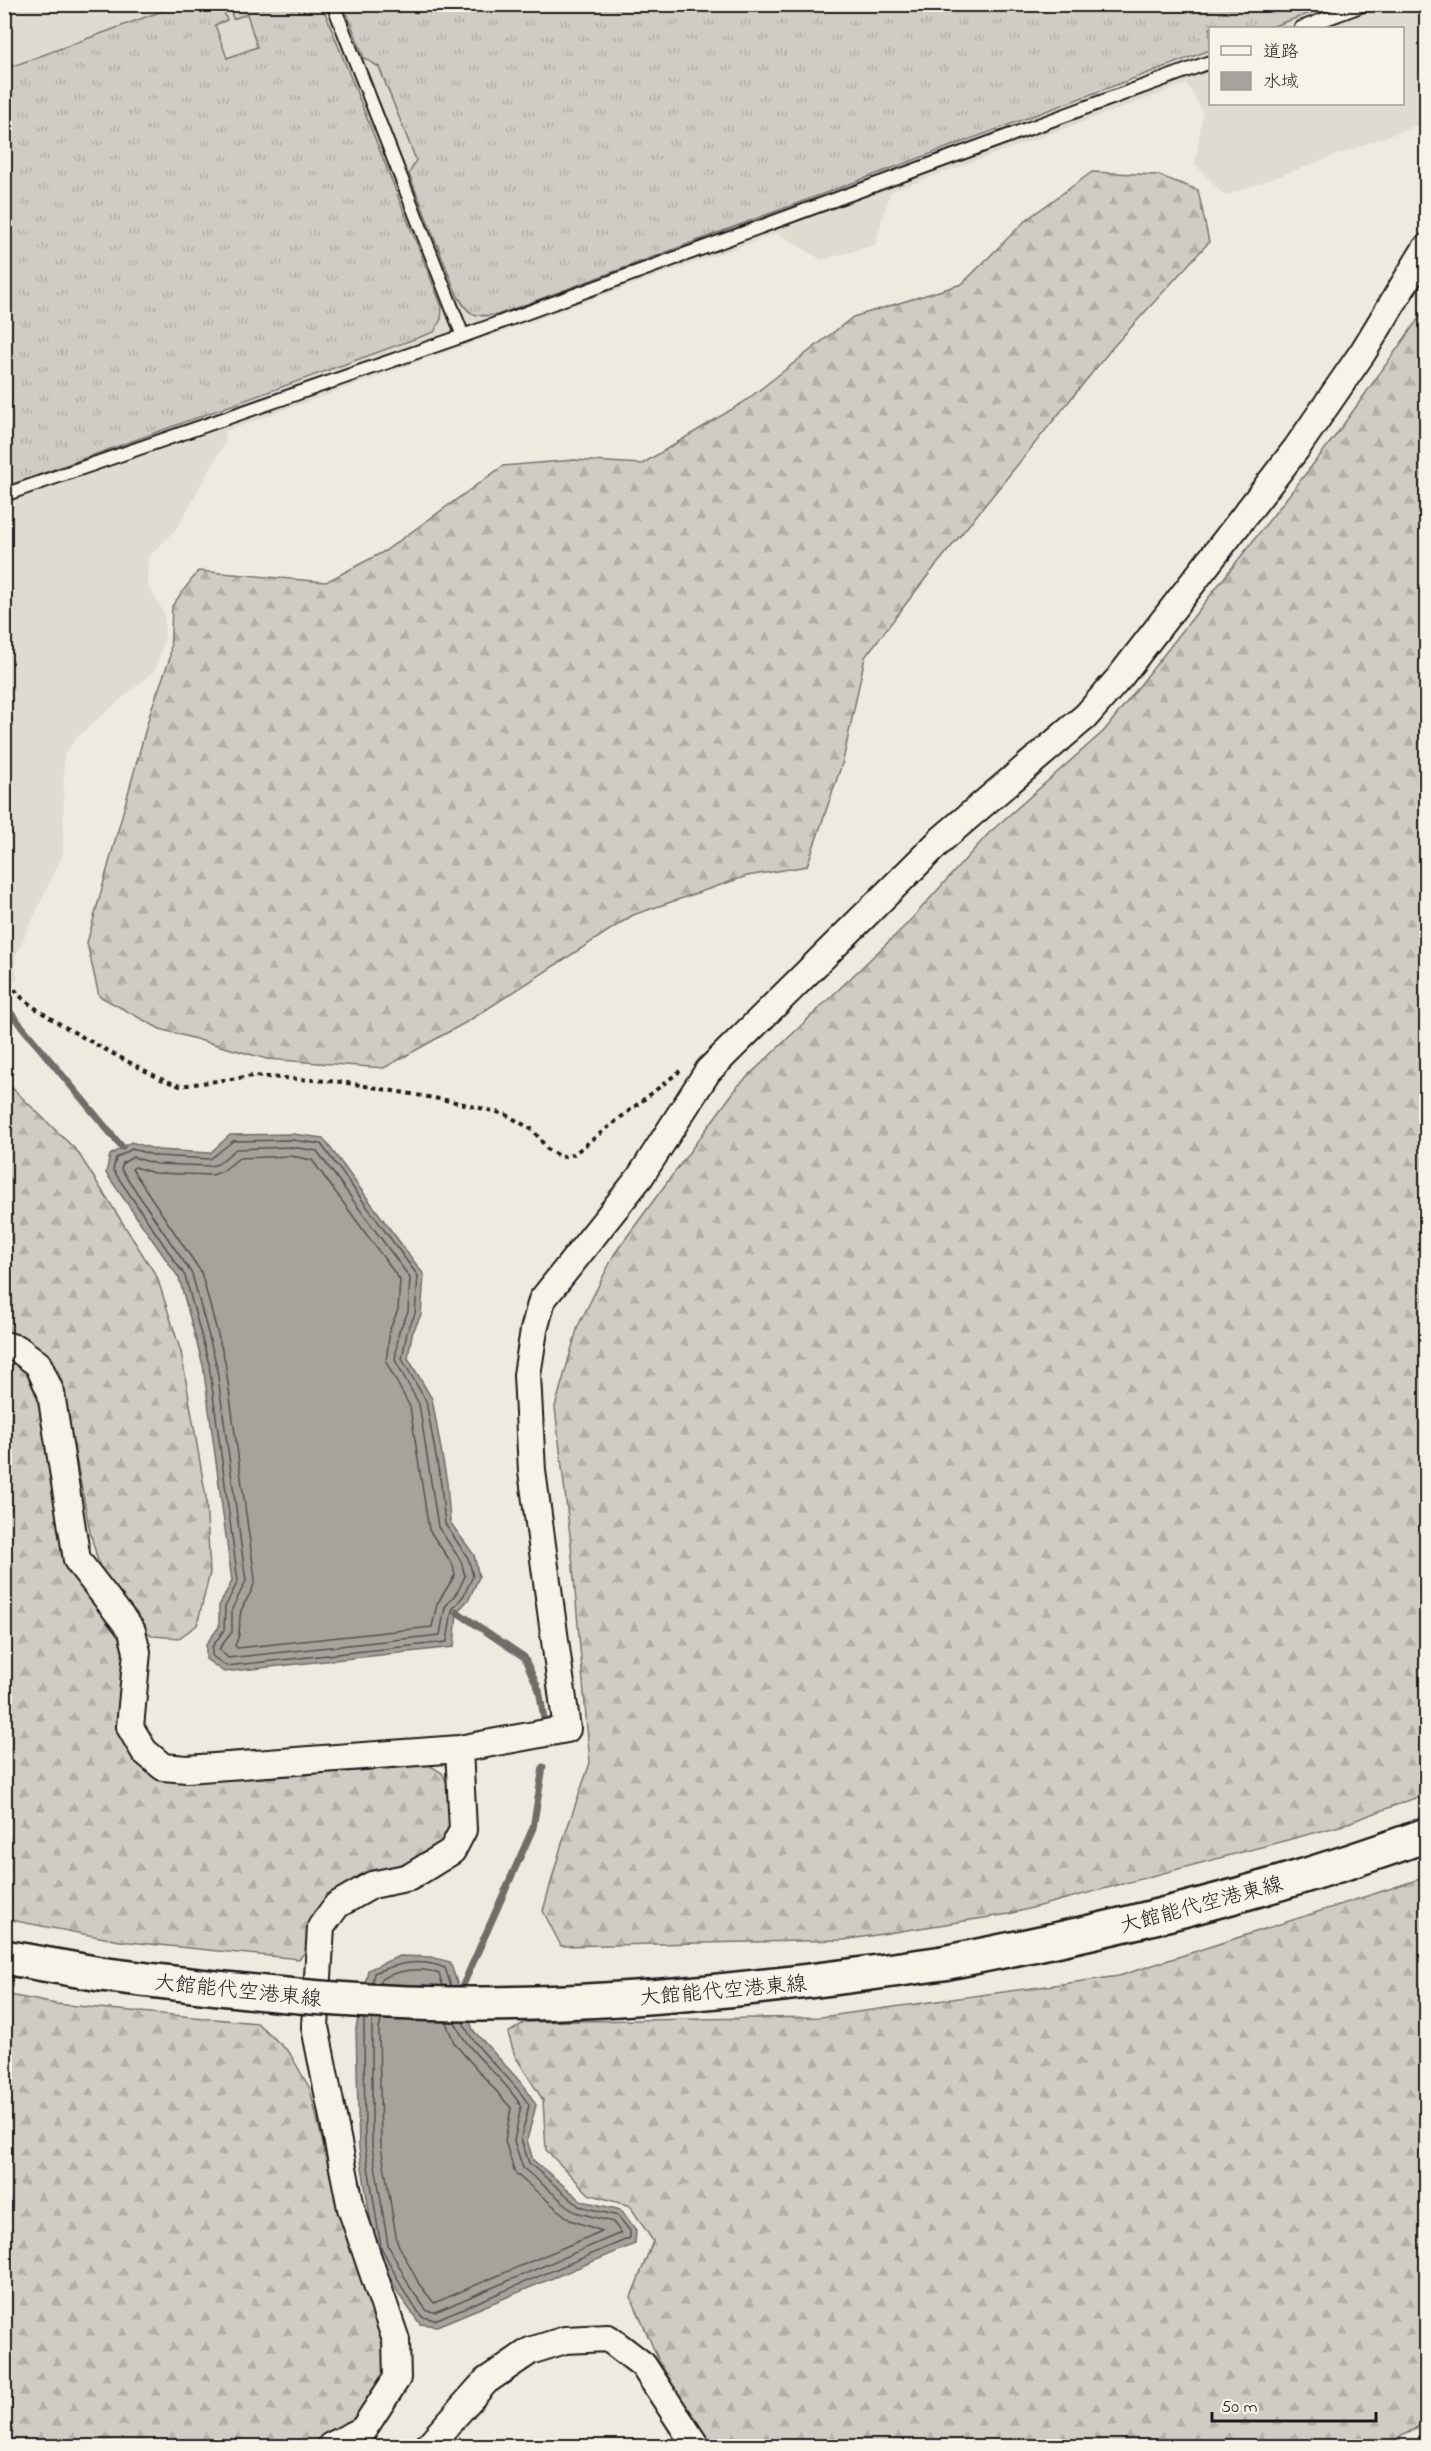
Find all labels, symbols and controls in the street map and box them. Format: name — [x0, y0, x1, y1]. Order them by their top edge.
legend — [1209, 27, 1404, 105]
text: 道路 — [1263, 40, 1299, 66]
text: 水域 — [1263, 70, 1299, 96]
street label: 大館能代空港東線 — [1116, 1870, 1287, 1942]
street label: 大館能代空港東線 — [153, 1968, 323, 2016]
street label: 大館能代空港東線 — [638, 1970, 808, 2014]
scale bar — [1212, 2385, 1376, 2423]
text: 50 m — [1221, 2395, 1258, 2421]

